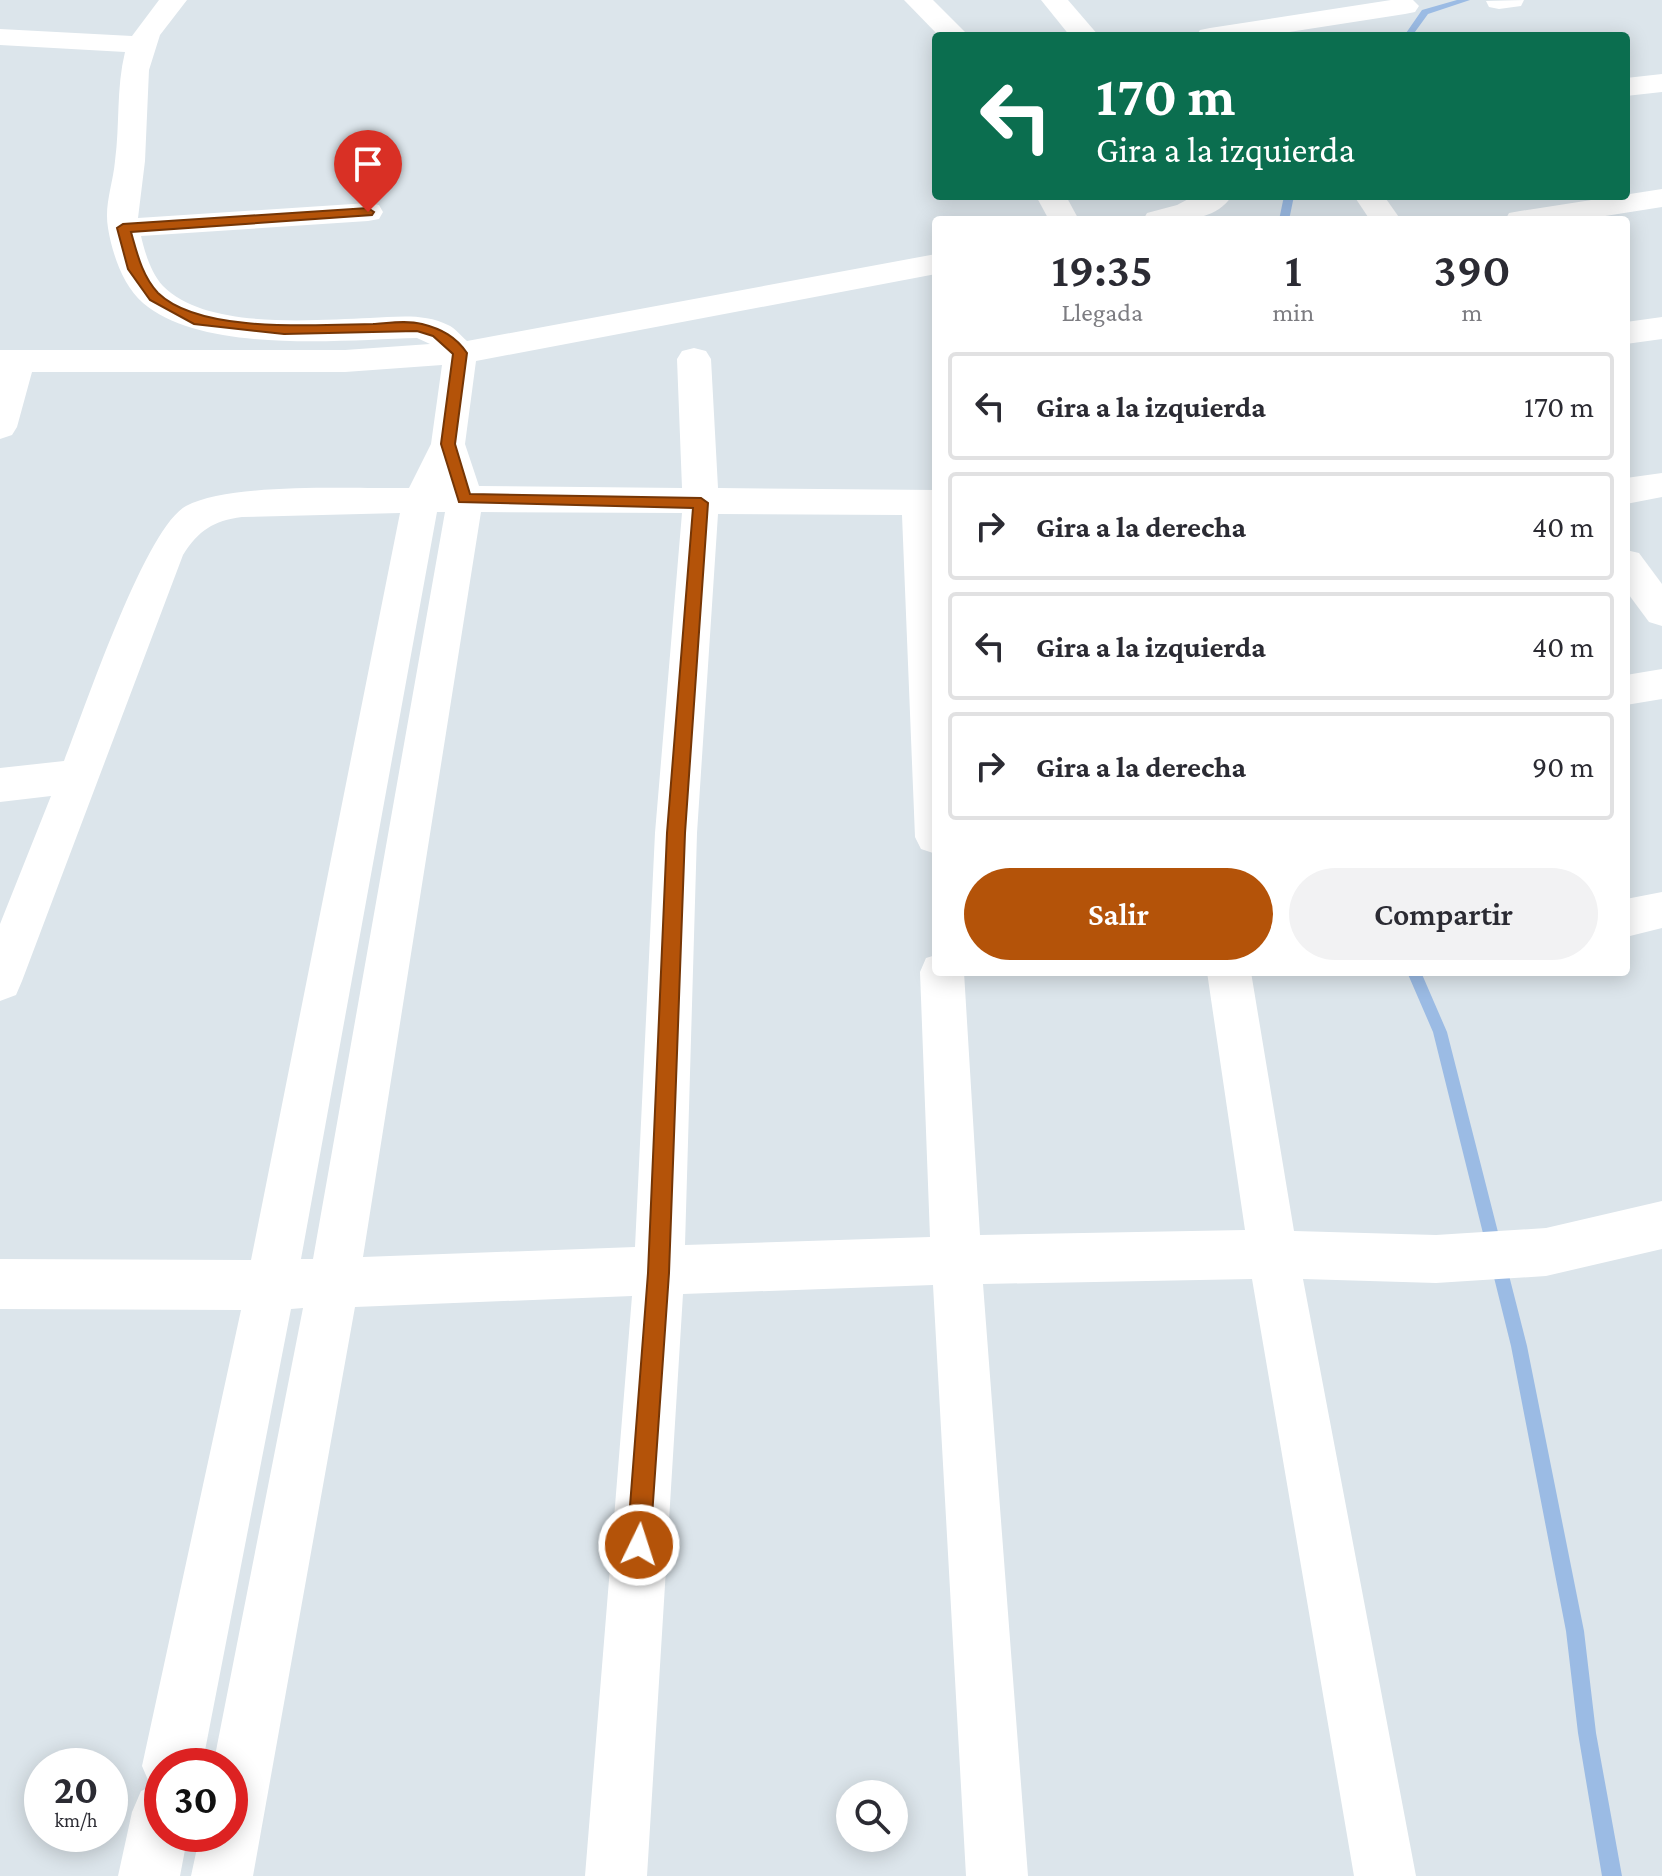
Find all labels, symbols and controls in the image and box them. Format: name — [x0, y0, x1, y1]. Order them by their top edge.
icon: left — [964, 64, 1068, 168]
text: 170 m — [1096, 65, 1235, 127]
pin — [334, 130, 402, 212]
text: Gira a la izquierda — [1096, 130, 1355, 170]
icon: arrive — [346, 142, 390, 186]
text: 19:35 — [1052, 243, 1153, 296]
text: 1 — [1285, 243, 1302, 296]
text: 390 — [1434, 243, 1510, 296]
text: Llegada — [1062, 298, 1143, 327]
text: min — [1272, 298, 1314, 327]
text: m — [1462, 298, 1483, 327]
icon: left — [968, 384, 1012, 428]
text: Gira a la izquierda — [1036, 390, 1266, 423]
text: 170 m — [1524, 390, 1594, 423]
icon: right — [968, 504, 1012, 548]
text: Gira a la derecha — [1036, 510, 1246, 543]
text: 40 m — [1532, 510, 1594, 543]
icon: left — [968, 624, 1012, 668]
text: Gira a la izquierda — [1036, 630, 1266, 663]
text: 40 m — [1532, 630, 1594, 663]
icon: right — [968, 744, 1012, 788]
text: Gira a la derecha — [1036, 750, 1246, 783]
text: 90 m — [1532, 750, 1594, 783]
button: Salir — [964, 868, 1273, 960]
button: Compartir — [1289, 868, 1598, 960]
position arrow — [597, 1503, 681, 1587]
speed limit sign: 30 — [144, 1748, 248, 1852]
text: 20 — [54, 1767, 98, 1812]
map controls — [836, 1780, 908, 1852]
button: search — [836, 1780, 908, 1852]
text: km/h — [54, 1809, 98, 1831]

